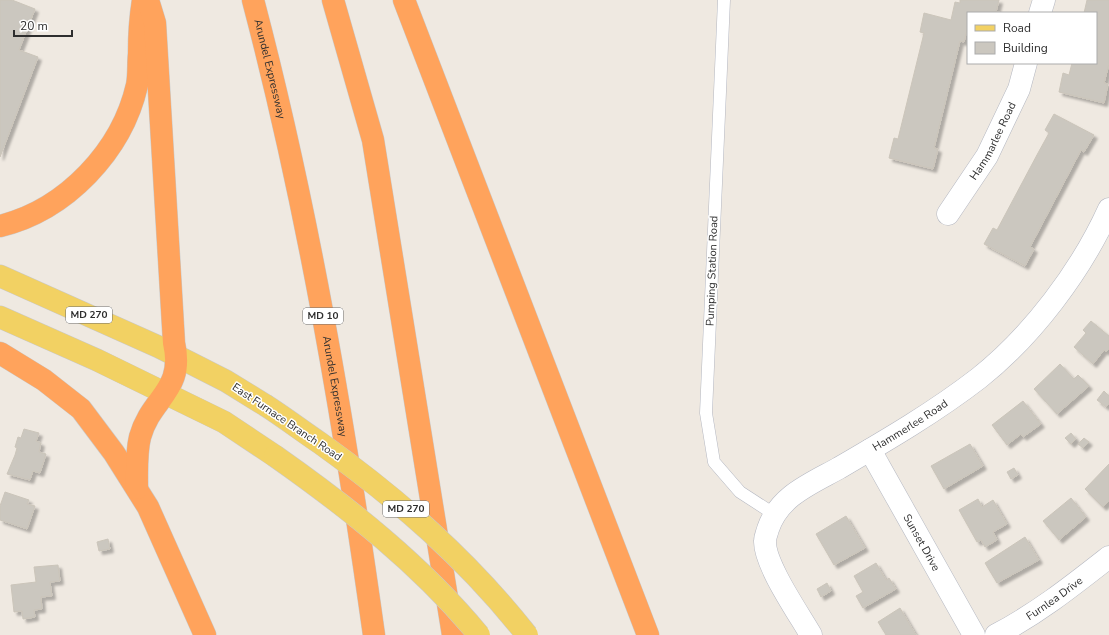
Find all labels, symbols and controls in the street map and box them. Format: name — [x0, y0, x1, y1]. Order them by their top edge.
scale bar — [14, 12, 72, 38]
legend — [967, 12, 1097, 64]
street label: Arundel Expressway — [251, 17, 290, 121]
text: 20 m — [20, 18, 48, 34]
text: Road — [1003, 20, 1031, 36]
text: Building — [1003, 40, 1048, 56]
street label: Hammarlee Road — [966, 99, 1019, 183]
street label: Pumping Station Road — [703, 215, 721, 327]
road number: MD 270 — [66, 307, 112, 323]
road number: MD 10 — [303, 308, 343, 324]
street label: Arundel Expressway — [319, 335, 351, 438]
street label: East Furnace Branch Road — [229, 380, 345, 464]
street label: Hammerlee Road — [869, 396, 950, 454]
road number: MD 270 — [383, 501, 429, 517]
street label: Sunset Drive — [900, 511, 944, 574]
street label: Furnlea Drive — [1023, 573, 1086, 623]

